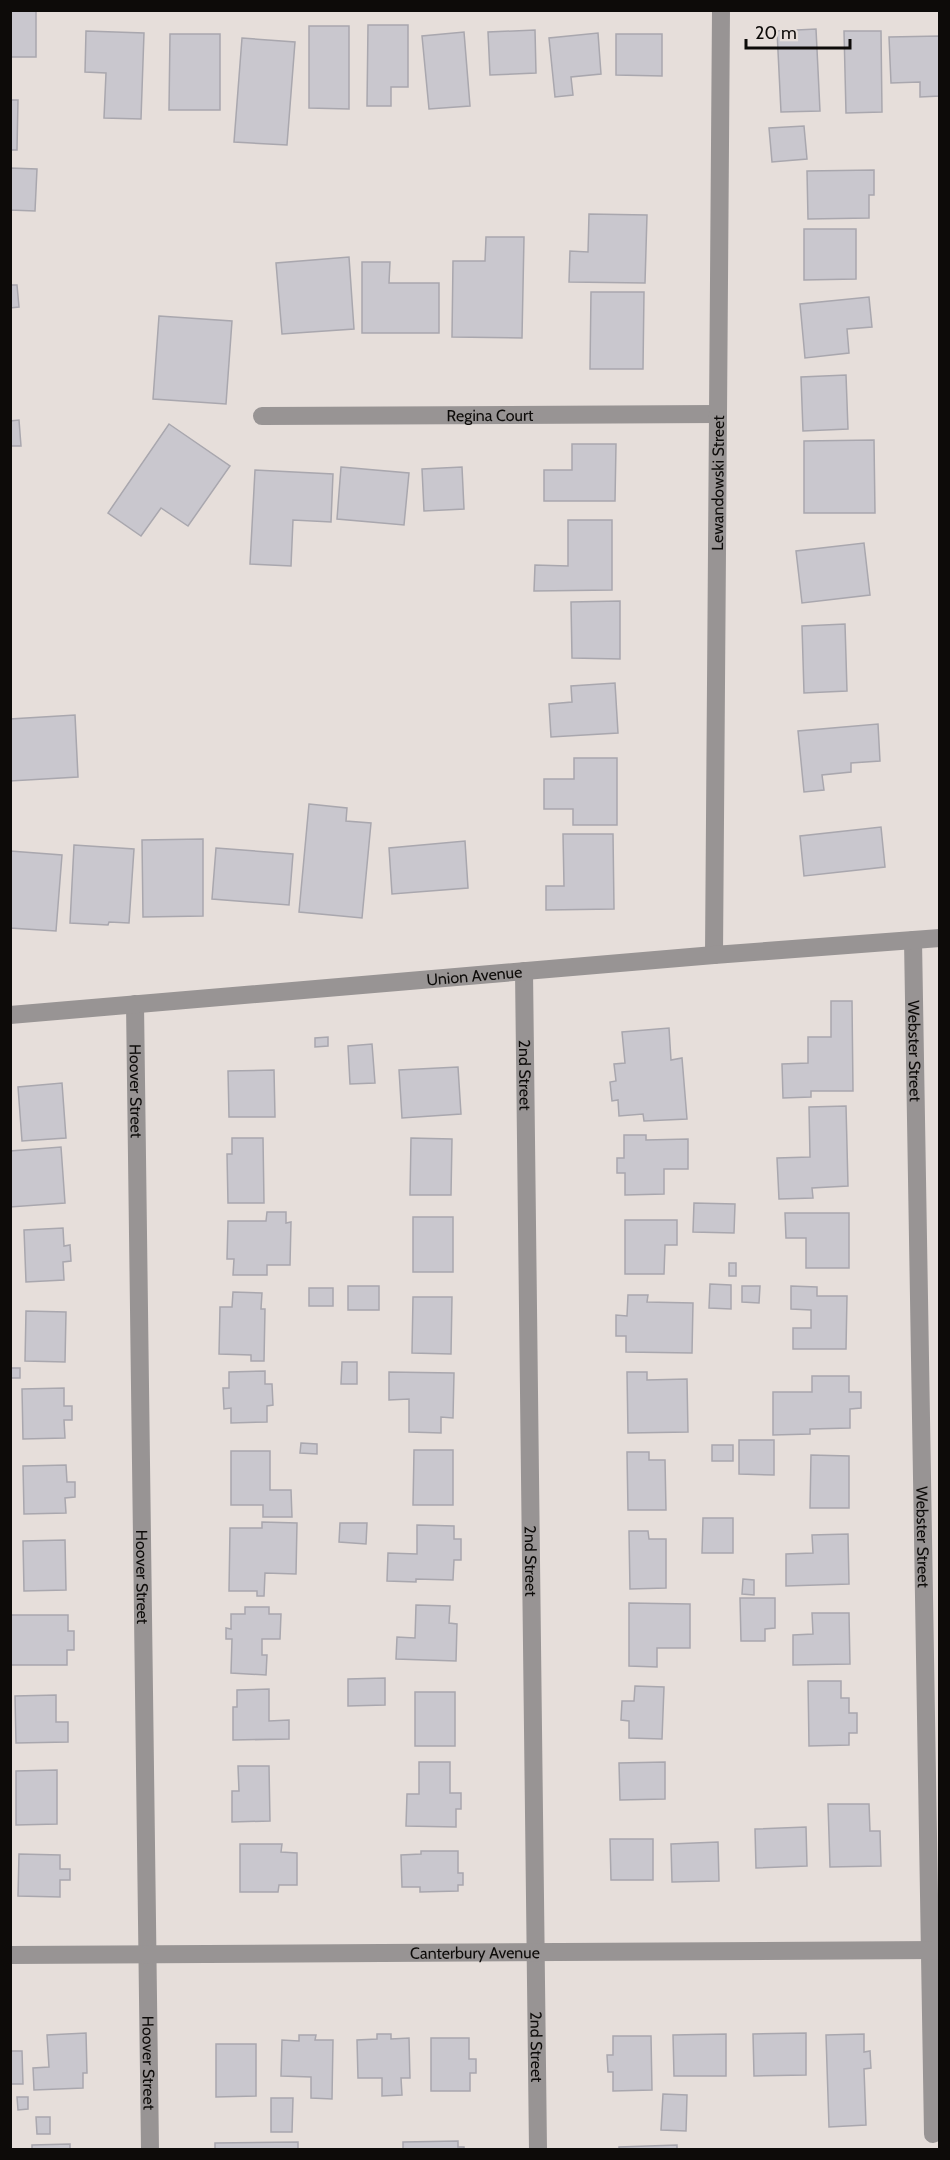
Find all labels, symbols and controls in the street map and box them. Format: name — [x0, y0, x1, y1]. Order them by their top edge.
scale bar — [746, 12, 850, 50]
text: 20 m — [755, 22, 797, 44]
street label: Regina Court — [447, 405, 534, 425]
street label: Lewandowski Street — [707, 415, 728, 551]
street label: Union Avenue — [426, 962, 523, 989]
street label: Webster Street — [905, 1000, 925, 1103]
street label: 2nd Street — [515, 1039, 535, 1111]
street label: Hoover Street — [126, 1044, 146, 1139]
street label: Webster Street — [913, 1486, 933, 1588]
street label: 2nd Street — [521, 1525, 541, 1597]
street label: Hoover Street — [132, 1530, 153, 1625]
street label: Canterbury Avenue — [410, 1943, 540, 1962]
street label: 2nd Street — [527, 2011, 547, 2083]
street label: Hoover Street — [139, 2016, 159, 2111]

